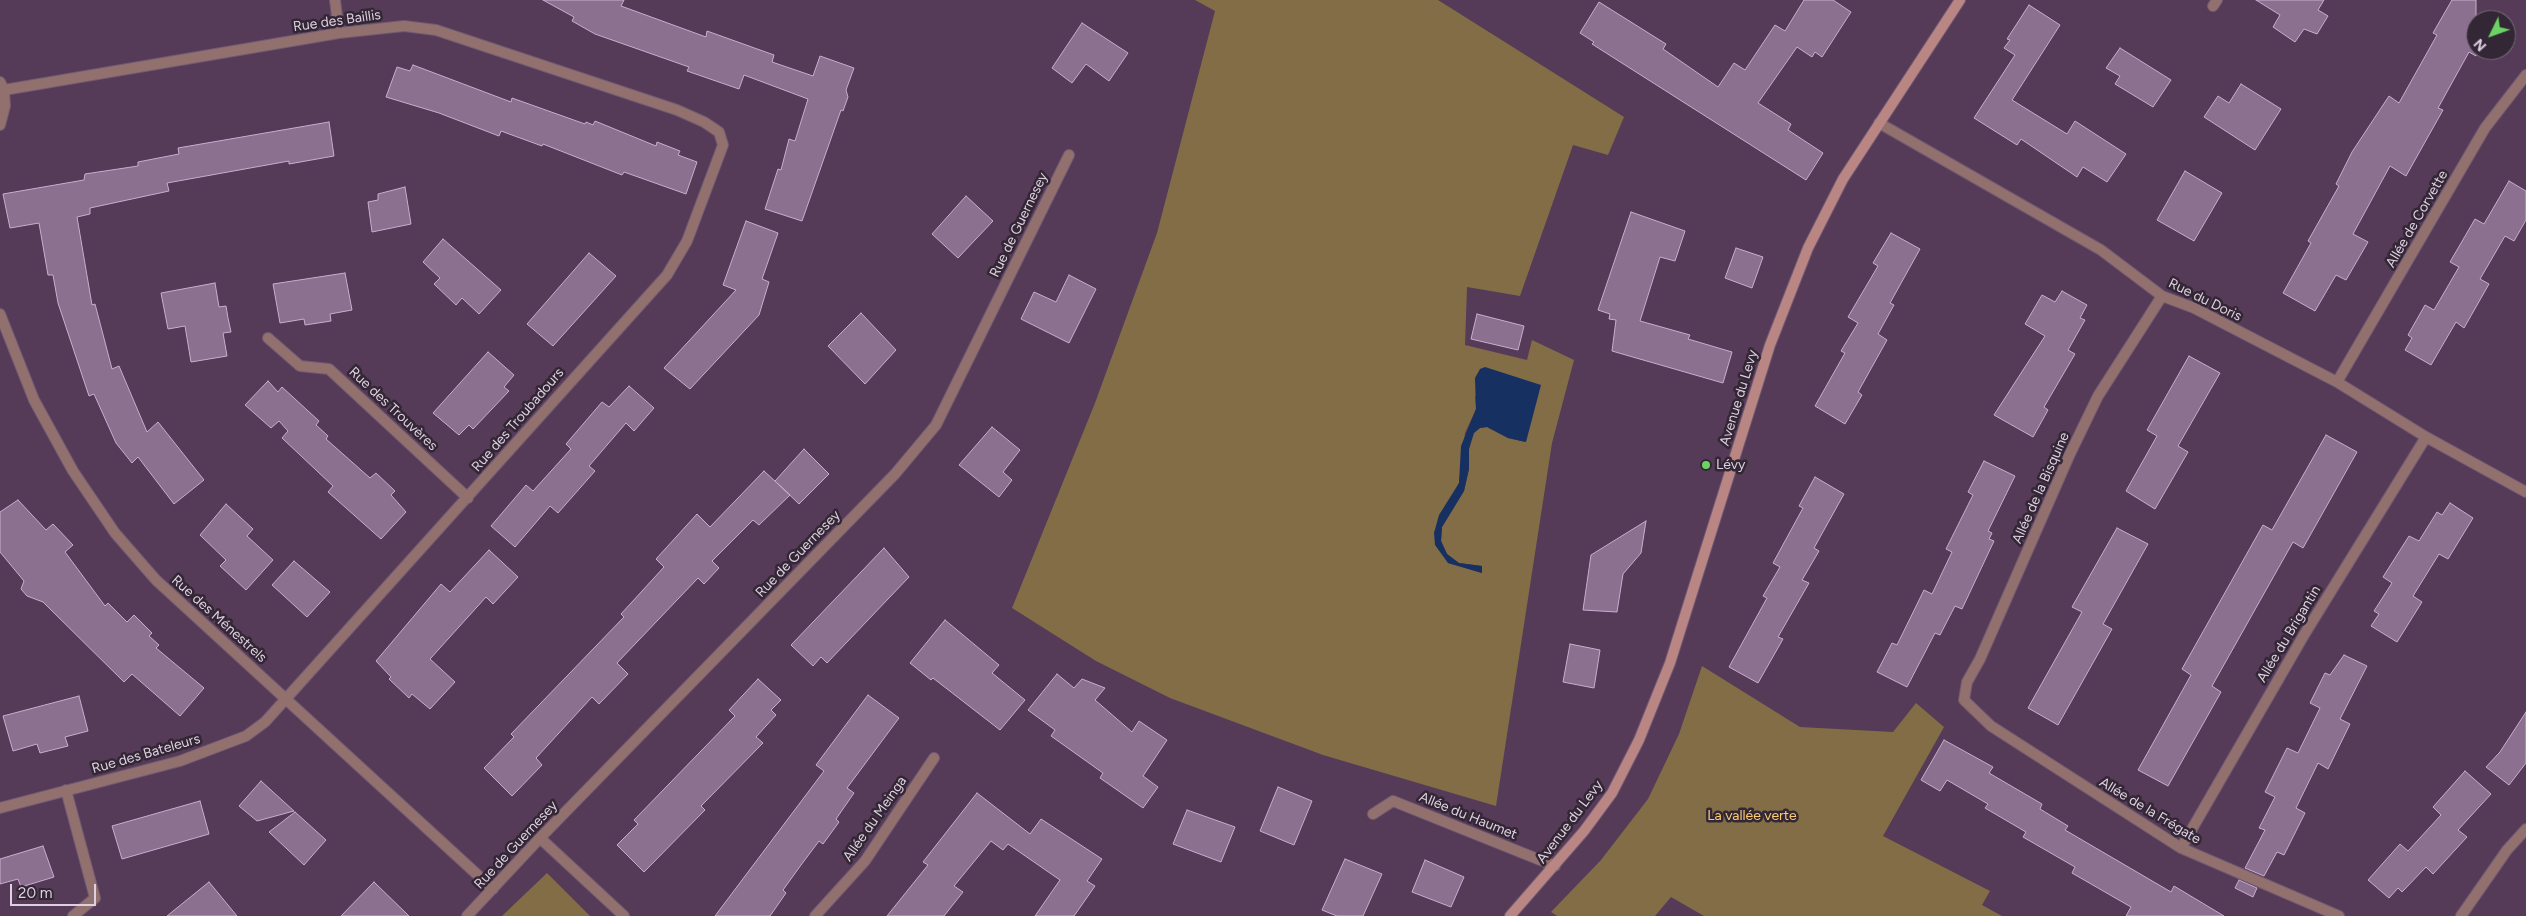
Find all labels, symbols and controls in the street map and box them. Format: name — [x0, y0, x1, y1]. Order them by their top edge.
street label: Rue des Baillis — [292, 7, 382, 35]
north arrow — [2466, 10, 2516, 60]
text: N — [2470, 35, 2490, 54]
street label: Allée de Corvette — [2382, 167, 2452, 271]
street label: Rue de Guernesey — [986, 170, 1052, 280]
street label: Rue du Doris — [2166, 275, 2244, 325]
street label: Avenue du Levy — [1716, 348, 1762, 448]
street label: Rue des Trouvères — [345, 364, 441, 454]
street label: Rue des Troubadours — [468, 365, 568, 475]
street label: Allée de la Bisquine — [2009, 430, 2073, 546]
place label: Lévy — [1716, 457, 1745, 473]
marker: Lévy — [1700, 459, 1712, 471]
street label: Rue de Guernesey — [752, 507, 844, 601]
street label: Rue des Ménestrels — [168, 572, 270, 666]
street label: Allée du Brigantin — [2253, 583, 2325, 685]
street label: Rue des Bateleurs — [90, 731, 202, 777]
street label: Allée du Meinga — [840, 773, 910, 865]
street label: Allée de la Frégate — [2096, 774, 2204, 848]
street label: Avenue du Levy — [1533, 777, 1607, 867]
street label: Allée du Haumet — [1417, 789, 1519, 843]
street label: Rue de Guernesey — [471, 797, 561, 893]
park label: La vallée verte — [1707, 808, 1797, 824]
scale bar — [12, 874, 99, 906]
text: 20 m — [18, 884, 52, 902]

